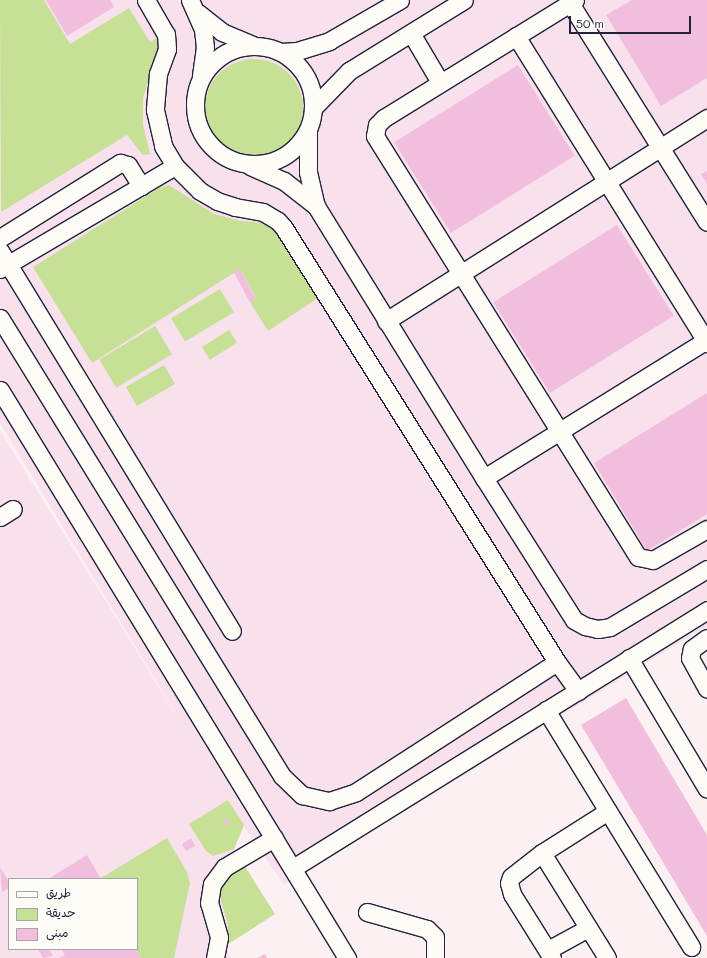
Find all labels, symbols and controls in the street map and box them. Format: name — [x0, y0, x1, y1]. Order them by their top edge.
scale bar — [571, 8, 693, 34]
text: 50 m — [576, 15, 604, 31]
legend — [8, 878, 138, 950]
text: طريق — [46, 884, 71, 900]
text: حديقة — [46, 904, 75, 920]
text: مبنى — [46, 924, 69, 940]

